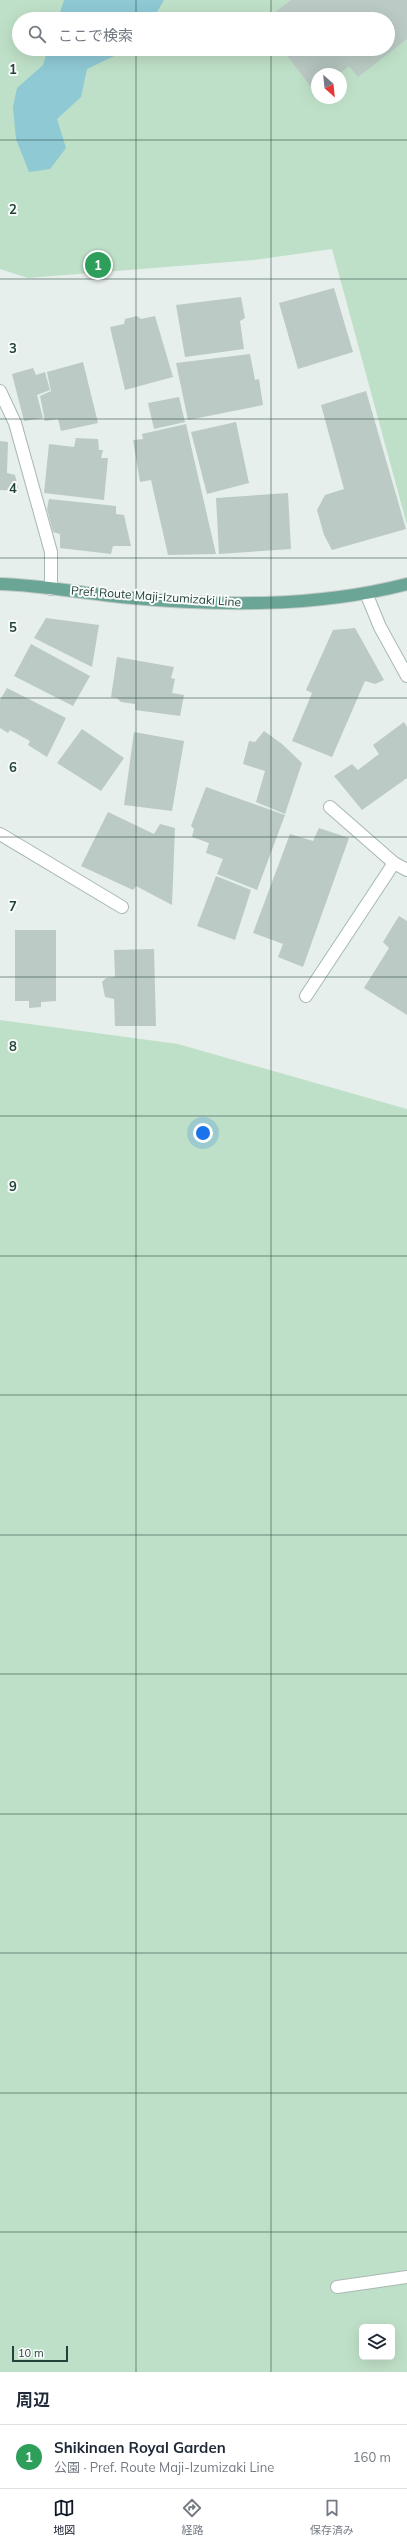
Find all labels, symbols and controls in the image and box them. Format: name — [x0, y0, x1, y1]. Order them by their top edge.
search box — [12, 12, 395, 56]
icon: search — [26, 23, 48, 45]
text: ここで検索 — [58, 26, 133, 45]
text: 1 — [9, 61, 17, 77]
north arrow — [311, 68, 347, 104]
text: 2 — [9, 201, 17, 217]
pin: 1 — [85, 250, 111, 280]
text: 3 — [9, 340, 17, 356]
text: 4 — [9, 480, 17, 496]
street label: Pref. Route Maji-Izumizaki Line — [70, 583, 242, 609]
text: 5 — [9, 619, 17, 635]
text: 6 — [9, 759, 17, 775]
text: 7 — [9, 898, 17, 914]
text: 8 — [9, 1038, 17, 1054]
your location — [193, 1123, 213, 1143]
text: 9 — [9, 1178, 17, 1194]
map controls — [359, 2324, 395, 2360]
button: layers — [359, 2324, 395, 2360]
scale bar — [12, 2344, 68, 2363]
text: 10 m — [18, 2346, 44, 2360]
text: 周辺 — [16, 2389, 50, 2410]
text: Shikinaen Royal Garden — [54, 2438, 226, 2457]
text: 1 — [25, 2449, 33, 2465]
text: 160 m — [353, 2449, 391, 2465]
text: 公園 · Pref. Route Maji-Izumizaki Line — [54, 2459, 274, 2475]
tab: 地図 — [53, 2497, 75, 2537]
tab: 経路 — [181, 2497, 203, 2537]
tab: 保存済み — [310, 2497, 354, 2537]

